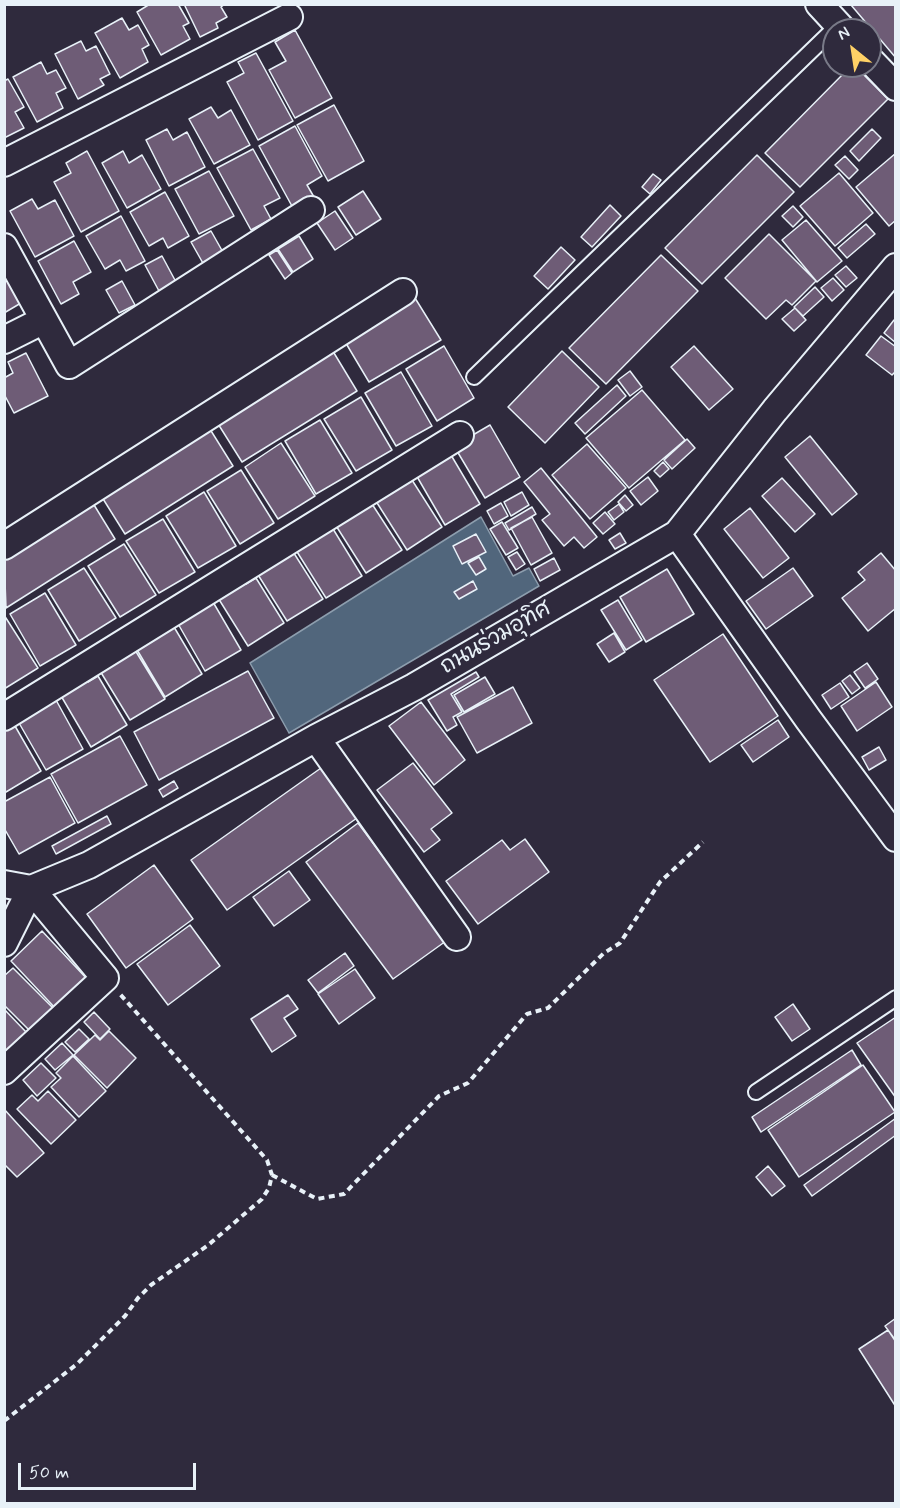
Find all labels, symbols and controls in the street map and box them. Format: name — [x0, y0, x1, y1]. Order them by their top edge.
north arrow — [822, 18, 882, 78]
text: N — [834, 22, 854, 45]
street label: ถนนร่วมอุทิศ — [436, 597, 556, 681]
scale bar — [21, 1451, 200, 1489]
text: 50 m — [29, 1461, 69, 1485]

